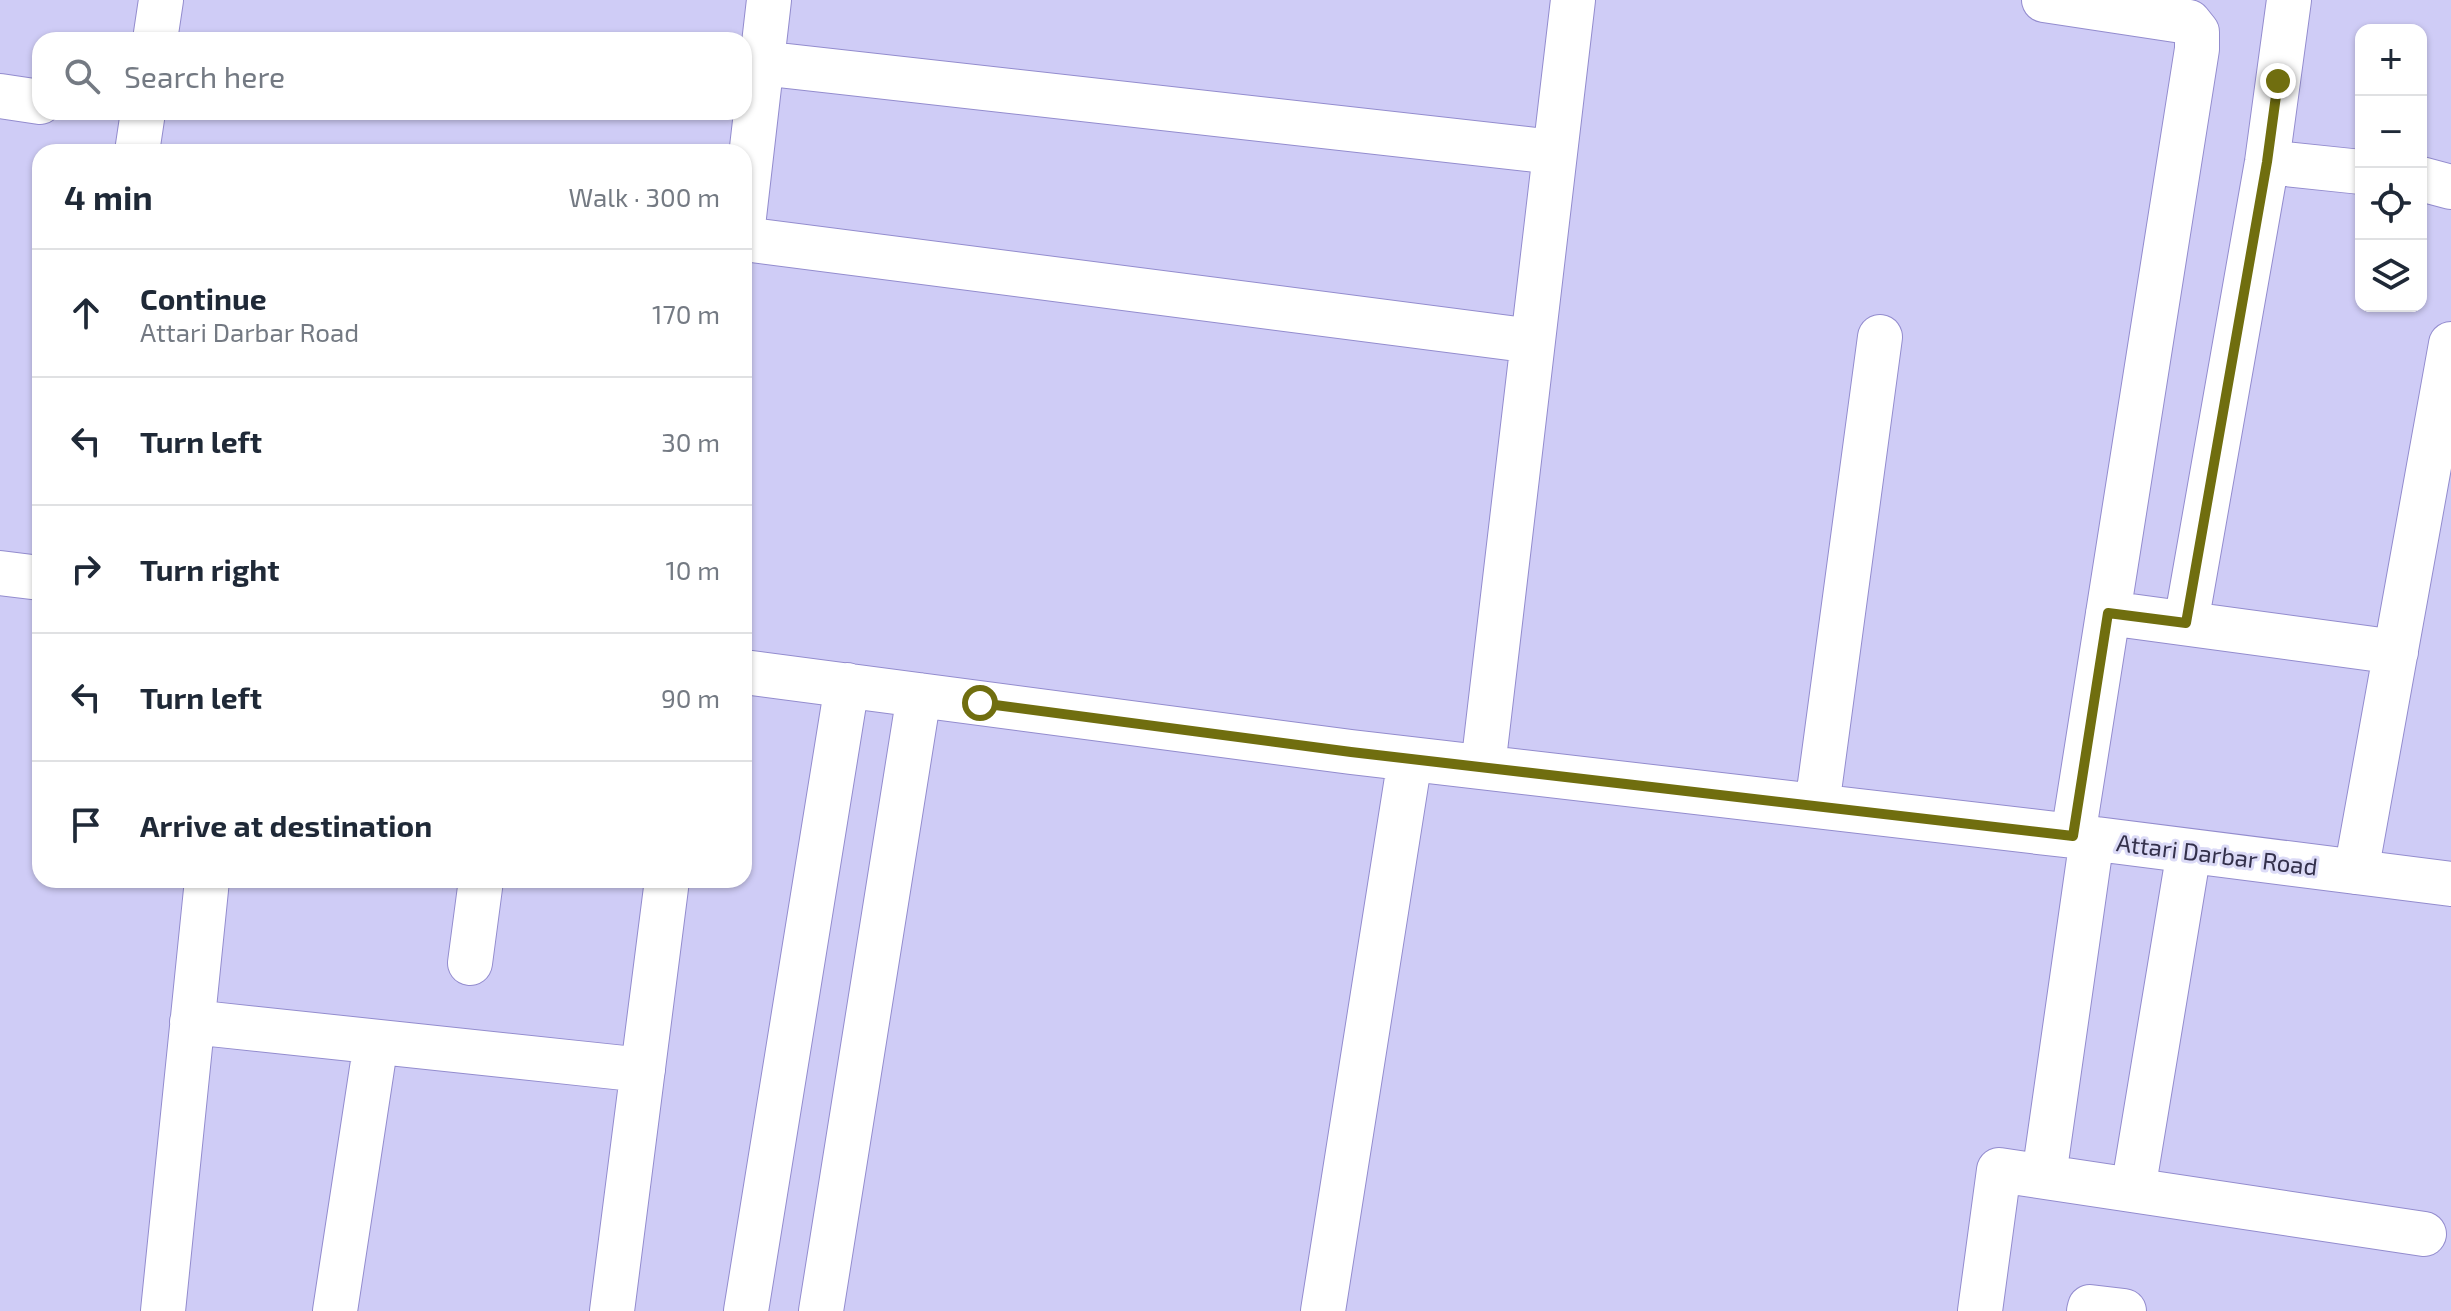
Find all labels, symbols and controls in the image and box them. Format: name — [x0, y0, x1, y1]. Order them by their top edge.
map controls — [2355, 24, 2427, 312]
button: + — [2355, 24, 2427, 96]
search box — [32, 32, 752, 120]
icon: search — [60, 54, 104, 98]
text: Search here — [124, 58, 285, 94]
route end — [2260, 63, 2296, 99]
button: − — [2355, 96, 2427, 168]
button: locate — [2355, 168, 2427, 240]
text: 4 min — [64, 176, 153, 217]
text: Walk · 300 m — [569, 181, 720, 212]
button: layers — [2355, 240, 2427, 312]
text: Continue — [140, 280, 267, 316]
icon: ahead — [64, 291, 108, 335]
text: 170 m — [652, 298, 720, 329]
text: Attari Darbar Road — [140, 316, 359, 347]
icon: left — [64, 419, 108, 463]
text: Turn left — [140, 423, 262, 459]
text: 30 m — [661, 426, 720, 457]
icon: right — [64, 547, 108, 591]
text: Turn right — [140, 551, 280, 587]
text: 10 m — [665, 554, 720, 585]
icon: left — [64, 675, 108, 719]
text: Turn left — [140, 679, 262, 715]
text: 90 m — [661, 682, 720, 713]
route start — [962, 685, 998, 721]
icon: arrive — [64, 803, 108, 847]
text: Arrive at destination — [140, 807, 432, 843]
street label: Attari Darbar Road — [2115, 827, 2319, 881]

